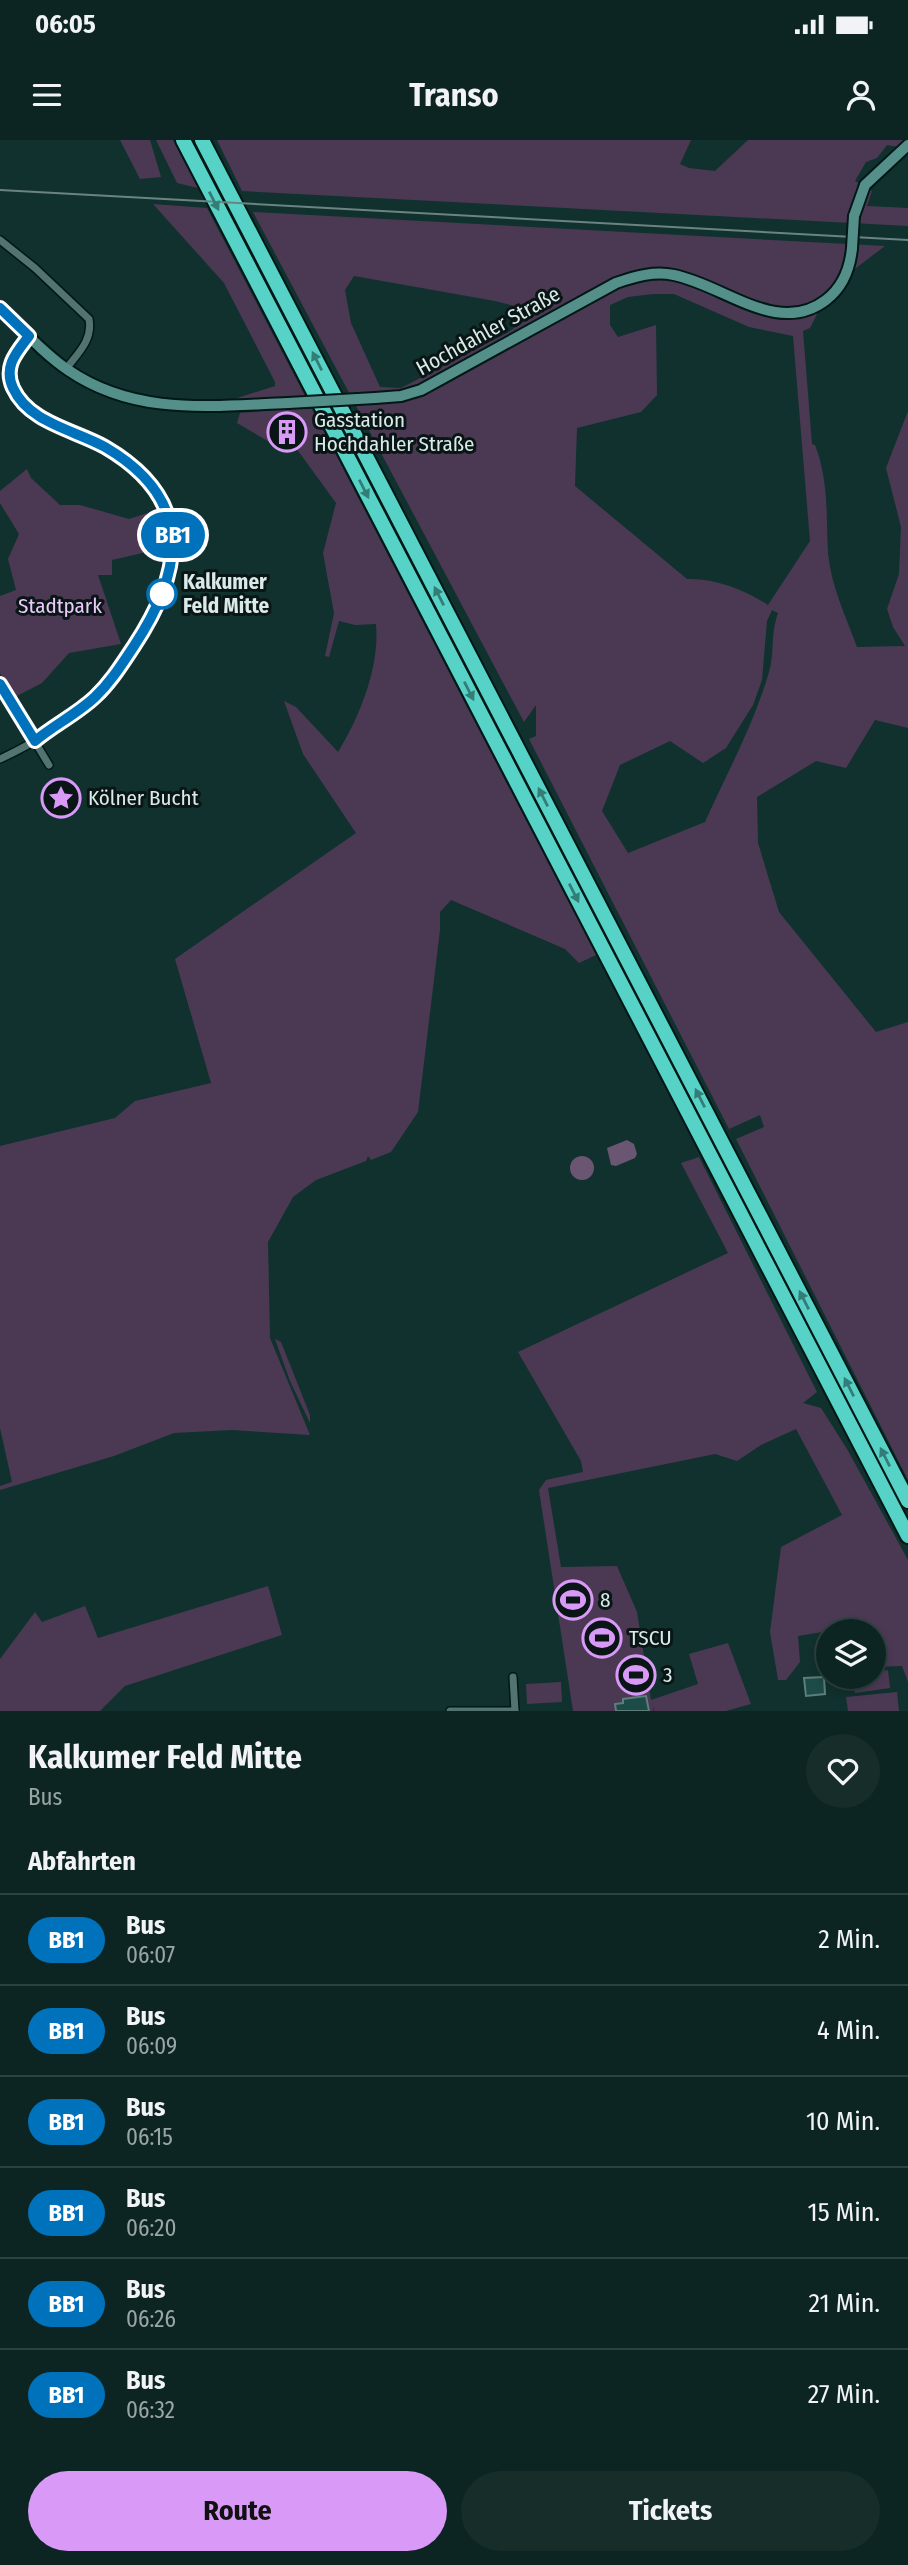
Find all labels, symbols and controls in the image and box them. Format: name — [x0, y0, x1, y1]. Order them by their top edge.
text: 06:05 — [35, 9, 96, 40]
icon: menu — [28, 76, 66, 114]
text: Transo — [409, 76, 499, 114]
icon: person — [842, 76, 880, 114]
one-way arrow — [208, 191, 220, 211]
street label: Hochdahler Straße — [412, 281, 564, 381]
one-way arrow — [311, 351, 322, 371]
place label: Gasstation Hochdahler Straße — [314, 407, 474, 457]
building icon: Gasstation Hochdahler Straße — [266, 411, 308, 453]
one-way arrow — [358, 480, 370, 500]
line badge: BB1 — [133, 512, 213, 558]
text: BB1 — [155, 521, 191, 549]
place label: Kalkumer Feld Mitte — [183, 569, 270, 619]
marker: Kalkumer Feld Mitte — [147, 579, 177, 609]
one-way arrow — [433, 585, 445, 605]
park label: Stadtpark — [18, 593, 102, 619]
one-way arrow — [463, 681, 475, 701]
place icon: Kölner Bucht — [40, 777, 82, 819]
place label: Kölner Bucht — [88, 785, 199, 811]
one-way arrow — [538, 787, 550, 807]
one-way arrow — [568, 883, 580, 903]
one-way arrow — [694, 1088, 705, 1108]
one-way arrow — [799, 1290, 810, 1310]
one-way arrow — [844, 1377, 855, 1397]
one-way arrow — [880, 1447, 891, 1467]
sports icon: 8 — [552, 1579, 594, 1621]
place label: 8 — [600, 1587, 611, 1613]
sports icon: TSCU — [581, 1617, 623, 1659]
map controls — [816, 1619, 886, 1689]
button: layers — [816, 1619, 886, 1689]
place label: TSCU — [629, 1625, 672, 1651]
sports icon: 3 — [615, 1654, 657, 1696]
place label: 3 — [663, 1662, 672, 1688]
button: heart — [806, 1734, 880, 1808]
text: Kalkumer Feld Mitte — [28, 1737, 302, 1777]
text: Bus — [28, 1783, 62, 1811]
text: Abfahrten — [28, 1846, 136, 1877]
text: Bus — [126, 1910, 165, 1941]
text: 2 Min. — [818, 1924, 880, 1955]
text: BB1 — [48, 1926, 85, 1954]
text: 06:07 — [126, 1941, 175, 1969]
text: Bus — [126, 2001, 165, 2032]
text: 4 Min. — [817, 2015, 880, 2046]
text: BB1 — [48, 2017, 85, 2045]
text: 06:09 — [126, 2032, 177, 2060]
text: Bus — [126, 2092, 165, 2123]
text: 10 Min. — [806, 2106, 880, 2137]
text: BB1 — [48, 2108, 85, 2136]
text: 06:15 — [126, 2123, 173, 2151]
text: Bus — [126, 2183, 165, 2214]
text: 15 Min. — [808, 2197, 880, 2228]
text: BB1 — [48, 2199, 85, 2227]
text: 06:20 — [126, 2214, 176, 2242]
text: Bus — [126, 2274, 165, 2305]
text: 21 Min. — [809, 2288, 880, 2319]
text: BB1 — [48, 2290, 85, 2318]
text: 06:26 — [126, 2305, 176, 2333]
text: Bus — [126, 2365, 165, 2396]
text: 27 Min. — [808, 2379, 880, 2410]
text: BB1 — [48, 2381, 85, 2409]
text: 06:32 — [126, 2396, 175, 2424]
button: Route — [28, 2471, 447, 2551]
button: Tickets — [461, 2471, 880, 2551]

